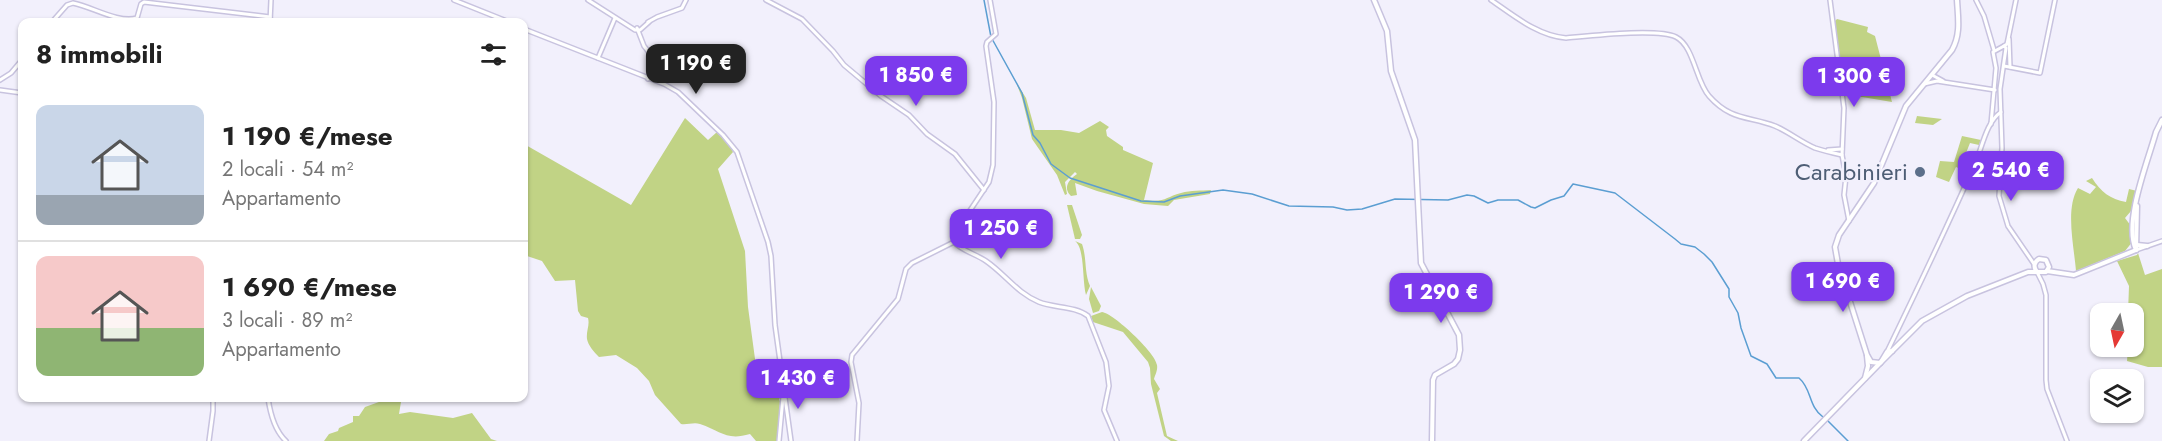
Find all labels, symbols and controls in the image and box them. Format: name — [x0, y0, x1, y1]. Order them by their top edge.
text: 8 immobili — [36, 35, 163, 73]
icon: filters — [477, 38, 510, 71]
pin: 1 190 € — [641, 44, 751, 95]
text: 1 190 € — [660, 49, 732, 78]
pin: 1 850 € — [861, 56, 971, 107]
pin: 1 300 € — [1799, 57, 1909, 108]
text: 1 850 € — [879, 61, 953, 90]
text: 1 300 € — [1817, 62, 1891, 91]
text: 1 190 €/mese — [222, 117, 393, 155]
icon: home — [84, 129, 156, 201]
pin: 2 540 € — [1956, 151, 2066, 202]
place label: Carabinieri — [1795, 154, 1908, 189]
text: 2 locali · 54 m² — [222, 155, 353, 184]
text: 2 540 € — [1972, 156, 2050, 185]
marker: Carabinieri — [1913, 165, 1927, 179]
text: Appartamento — [222, 184, 341, 213]
pin: 1 250 € — [946, 209, 1056, 260]
text: 1 250 € — [964, 214, 1038, 243]
pin: 1 690 € — [1788, 262, 1898, 313]
text: 1 690 € — [1805, 267, 1881, 296]
text: 1 690 €/mese — [222, 268, 397, 306]
pin: 1 290 € — [1386, 273, 1496, 324]
text: 1 290 € — [1403, 278, 1479, 307]
icon: home — [84, 280, 156, 352]
north arrow — [2090, 303, 2144, 357]
map controls — [2090, 303, 2144, 423]
text: 3 locali · 89 m² — [222, 306, 352, 335]
text: Appartamento — [222, 335, 341, 364]
pin: 1 430 € — [743, 359, 853, 410]
text: 1 430 € — [761, 364, 835, 393]
button: layers — [2090, 369, 2144, 423]

